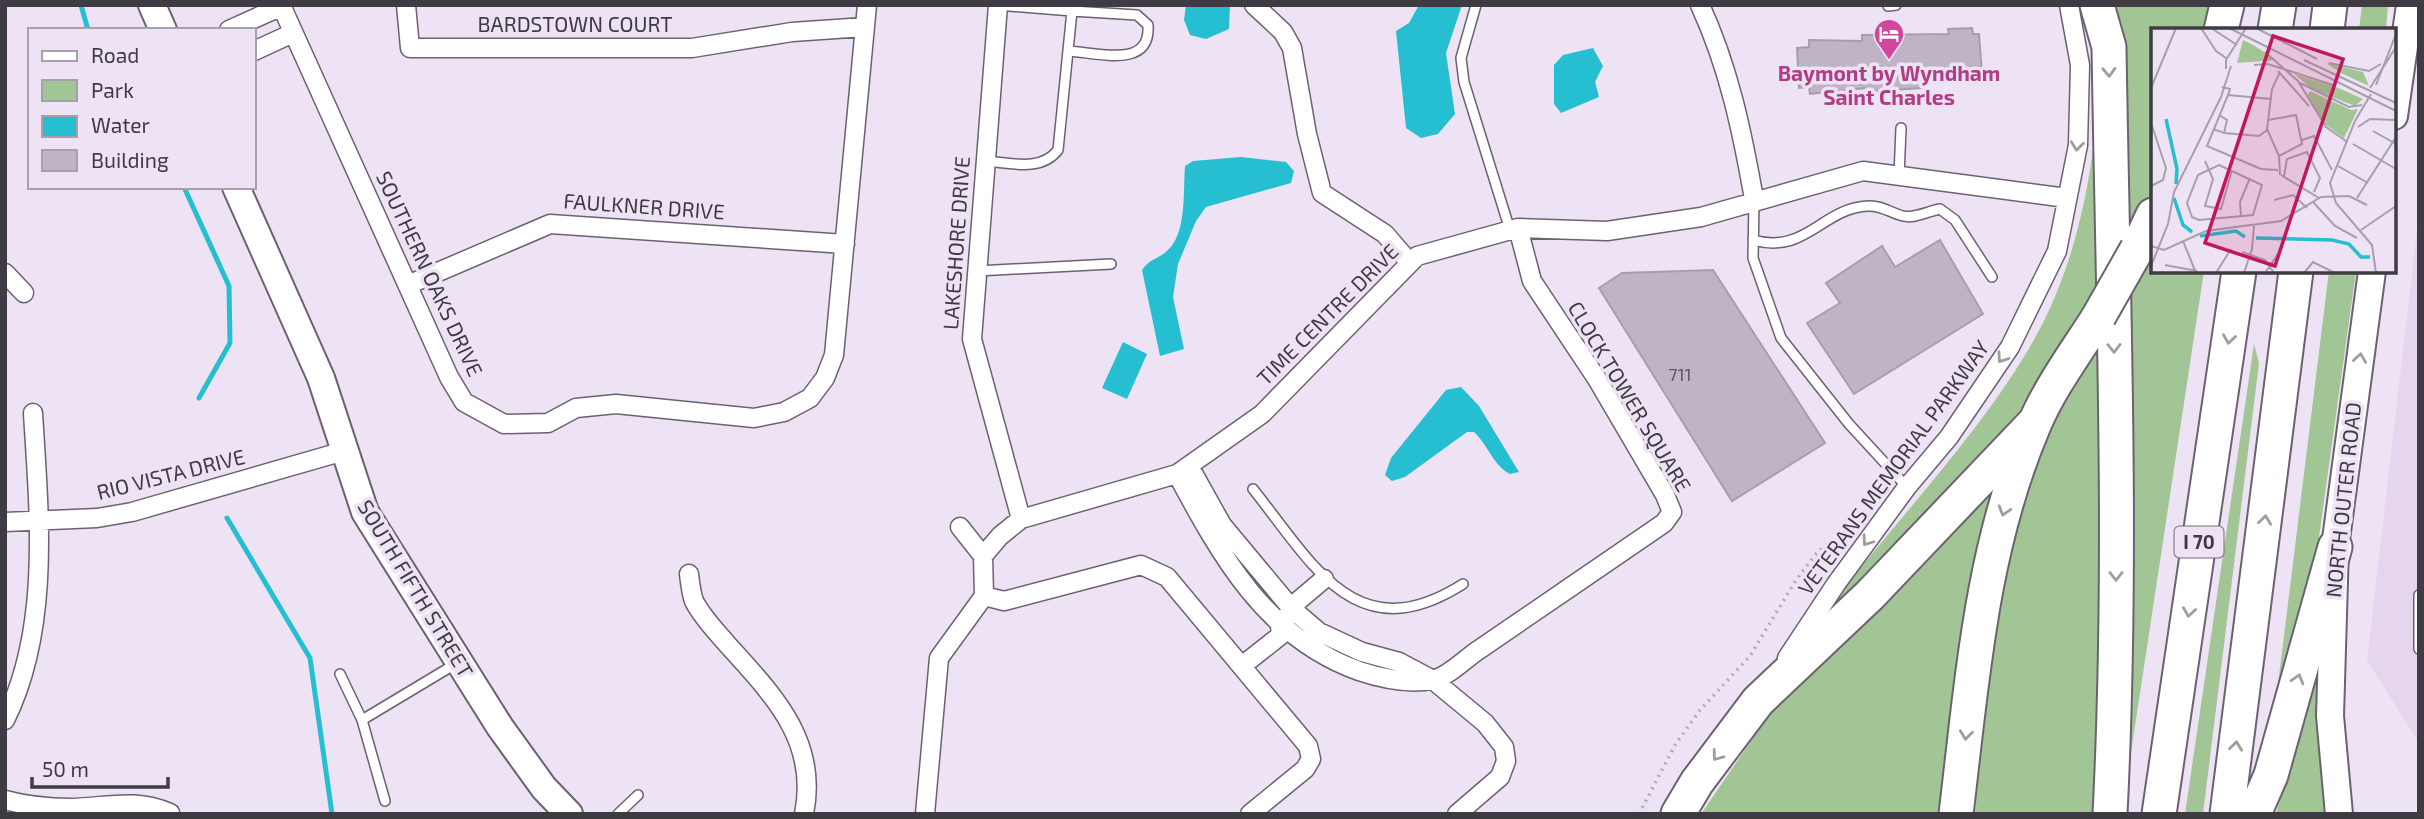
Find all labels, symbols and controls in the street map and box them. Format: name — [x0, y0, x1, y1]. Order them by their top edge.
street label: BARDSTOWN COURT — [478, 11, 672, 36]
hotel icon: Baymont by Wyndham Saint Charles — [1872, 17, 1906, 61]
legend — [28, 28, 256, 189]
inset map — [2151, 28, 2396, 273]
text: Road — [91, 42, 139, 67]
place label: Baymont by Wyndham Saint Charles — [1778, 60, 2000, 109]
one-way arrow — [2101, 67, 2117, 78]
text: Park — [91, 77, 134, 102]
text: Water — [91, 112, 150, 137]
one-way arrow — [2069, 140, 2084, 152]
text: Building — [91, 147, 169, 172]
street label: LAKESHORE DRIVE — [937, 155, 974, 331]
street label: SOUTHERN OAKS DRIVE — [372, 167, 489, 380]
street label: FAULKNER DRIVE — [563, 187, 726, 224]
street label: TIME CENTRE DRIVE — [1251, 238, 1403, 390]
street label: CLOCK TOWER SQUARE — [1563, 297, 1697, 496]
one-way arrow — [2222, 333, 2237, 345]
street label: VETERANS MEMORIAL PARKWAY — [1792, 335, 1994, 599]
one-way arrow — [2107, 343, 2122, 354]
one-way arrow — [1998, 350, 2011, 363]
one-way arrow — [2352, 352, 2367, 363]
house number: 711 — [1668, 363, 1692, 385]
street label: NORTH OUTER ROAD — [2320, 401, 2365, 599]
street label: RIO VISTA DRIVE — [94, 443, 247, 504]
street label: SOUTH FIFTH STREET — [353, 495, 479, 681]
one-way arrow — [1997, 505, 2012, 517]
one-way arrow — [2257, 515, 2272, 526]
road number: I 70 — [2174, 526, 2224, 558]
one-way arrow — [1863, 533, 1876, 546]
one-way arrow — [2108, 571, 2124, 581]
one-way arrow — [2182, 606, 2197, 618]
one-way arrow — [2290, 673, 2304, 685]
one-way arrow — [1958, 729, 1973, 740]
one-way arrow — [2228, 740, 2243, 752]
scale bar — [32, 746, 168, 790]
one-way arrow — [1713, 748, 1725, 761]
text: 50 m — [42, 756, 89, 781]

